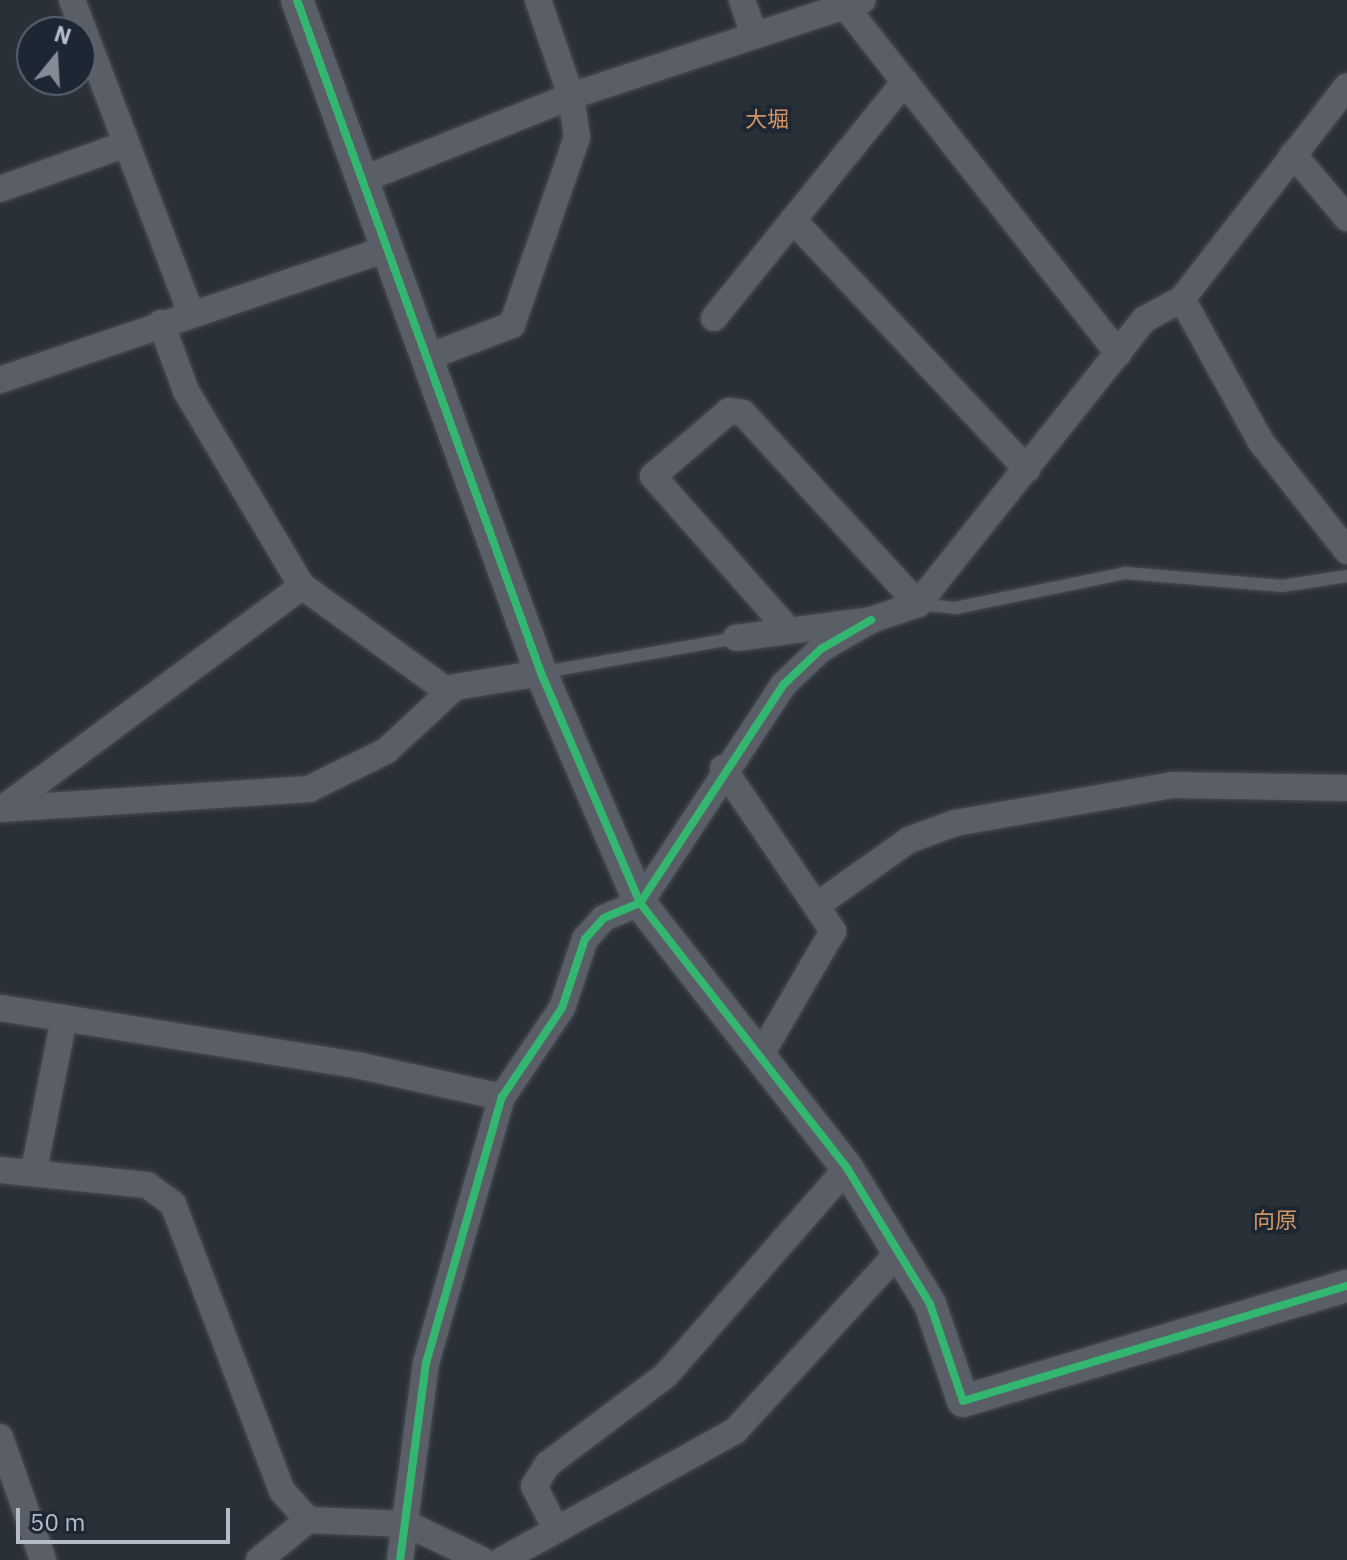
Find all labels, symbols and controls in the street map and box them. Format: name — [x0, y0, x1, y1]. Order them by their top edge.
north arrow — [16, 16, 96, 96]
text: N — [51, 18, 75, 51]
district label: 大堀 — [745, 106, 789, 132]
district label: 向原 — [1253, 1207, 1297, 1233]
scale bar — [20, 1492, 234, 1542]
text: 50 m — [30, 1506, 85, 1538]

